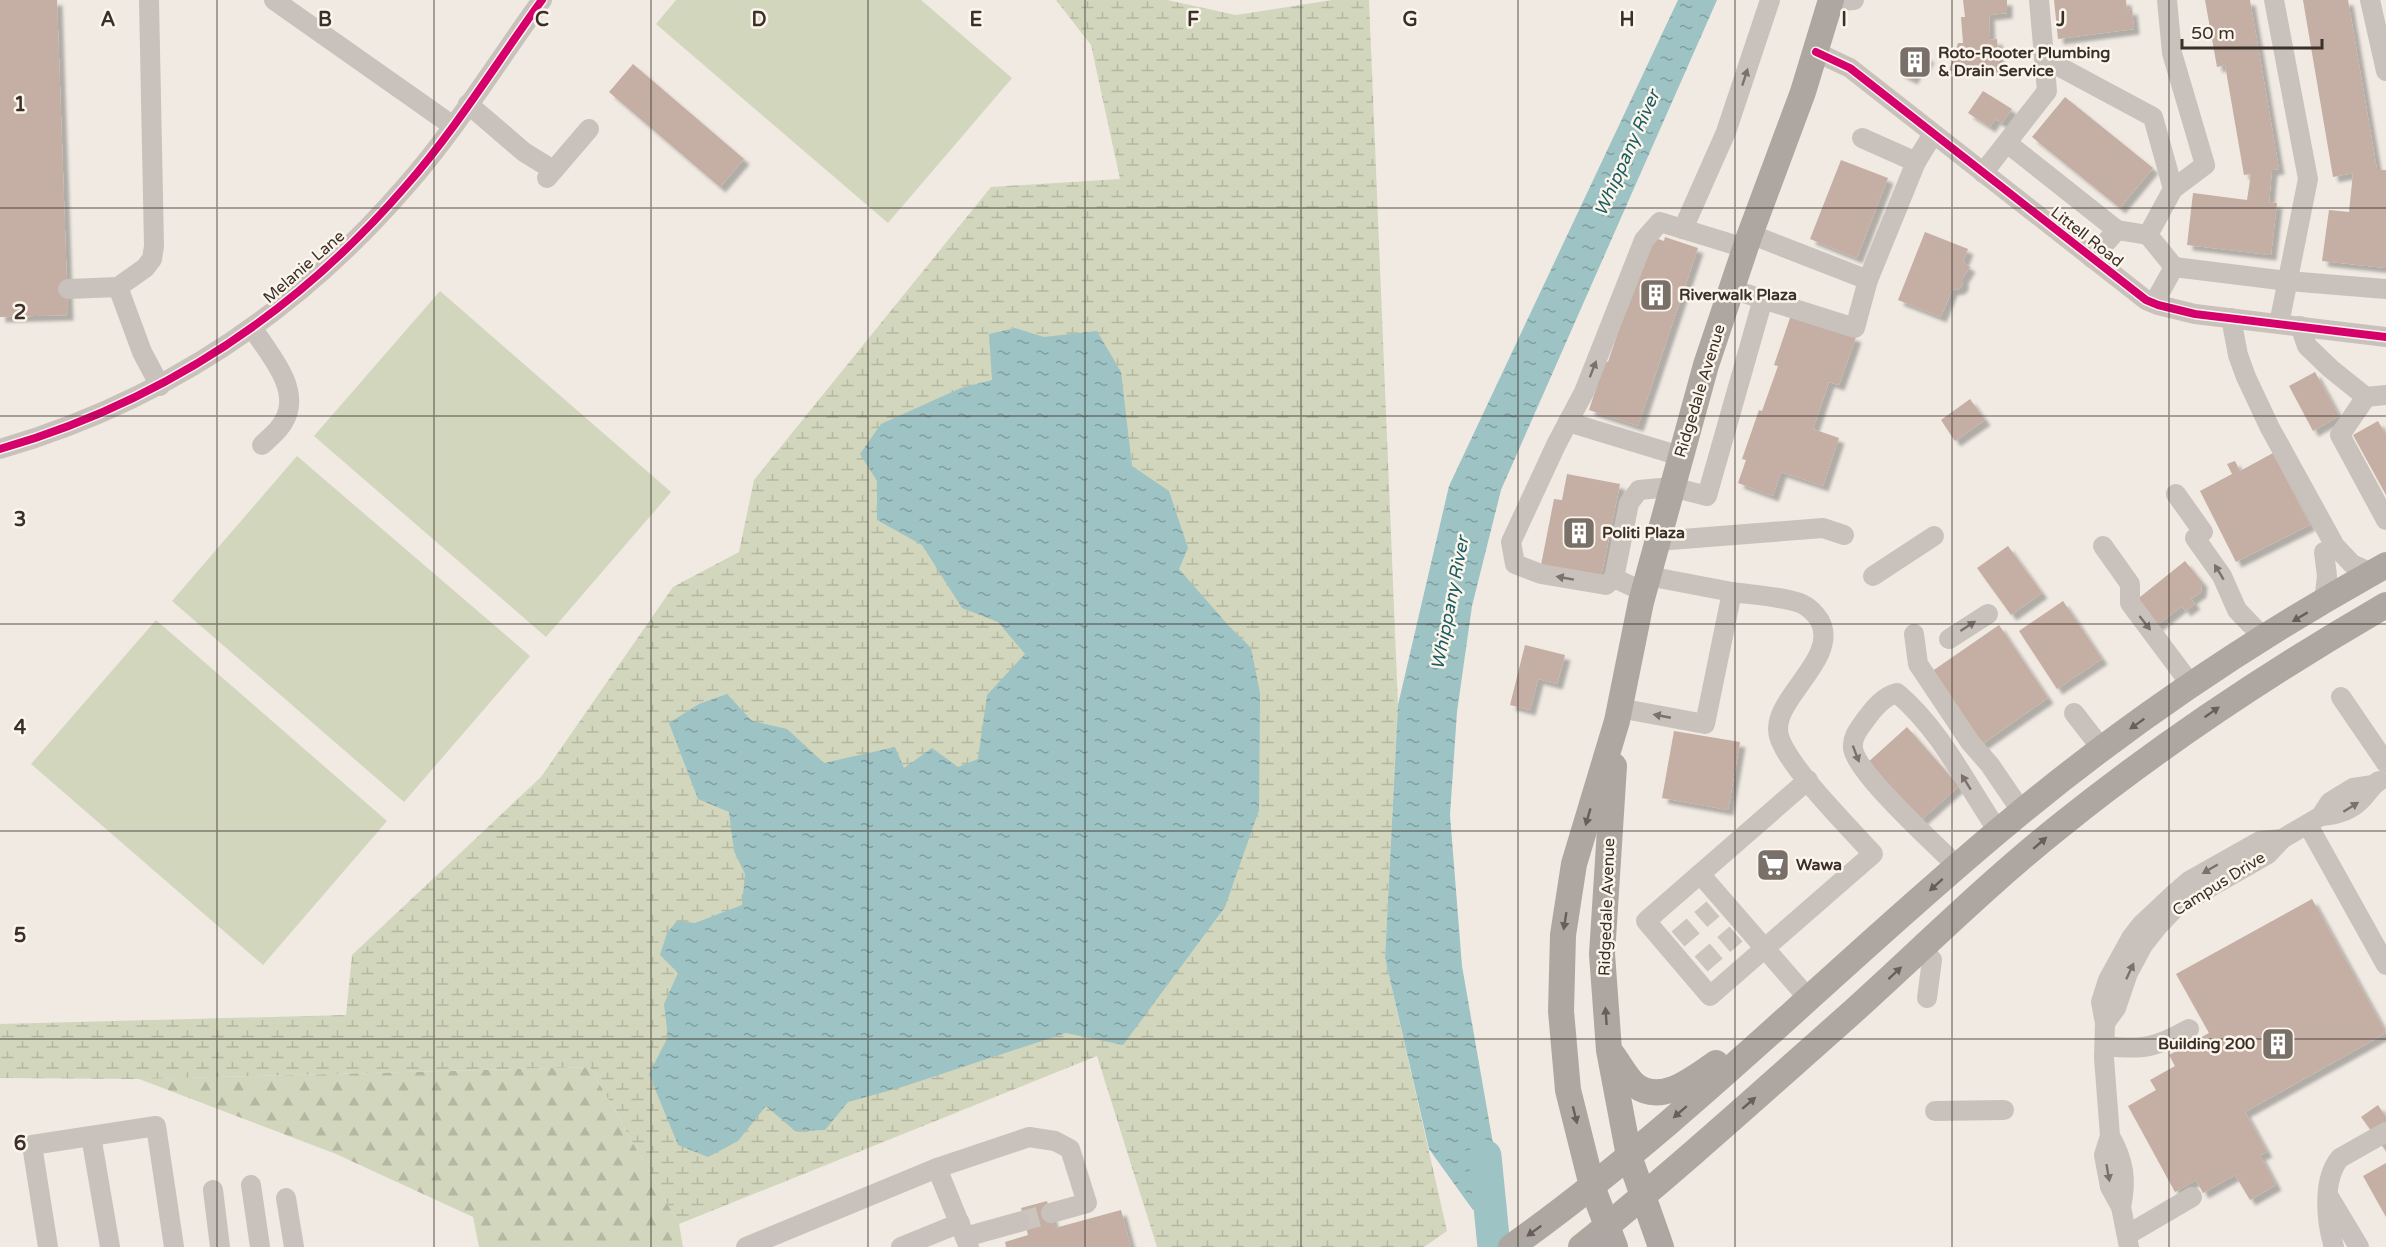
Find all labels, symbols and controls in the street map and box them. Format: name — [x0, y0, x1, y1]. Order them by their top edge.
text: A — [101, 8, 116, 32]
text: B — [318, 8, 332, 32]
text: C — [535, 8, 549, 32]
text: D — [751, 8, 767, 32]
text: E — [970, 8, 983, 32]
text: F — [1187, 8, 1199, 32]
text: G — [1402, 8, 1418, 32]
text: H — [1619, 8, 1635, 32]
text: I — [1841, 8, 1847, 32]
text: J — [2055, 8, 2066, 32]
scale bar — [2182, 12, 2322, 50]
text: 50 m — [2191, 22, 2235, 44]
place label: Roto-Rooter Plumbing & Drain Service — [1938, 43, 2110, 81]
building icon: Roto-Rooter Plumbing & Drain Service — [1897, 44, 1933, 80]
one-way arrow — [1740, 68, 1750, 86]
water label: Whippany River — [1589, 85, 1665, 219]
text: 1 — [14, 93, 26, 117]
street label: Littell Road — [2047, 202, 2127, 272]
street label: Melanie Lane — [259, 226, 349, 308]
building icon: Riverwalk Plaza — [1638, 277, 1674, 313]
place label: Riverwalk Plaza — [1679, 285, 1797, 305]
text: 2 — [14, 301, 26, 325]
street label: Ridgedale Avenue — [1670, 322, 1730, 460]
one-way arrow — [1588, 360, 1598, 378]
text: 3 — [14, 508, 26, 532]
building icon: Politi Plaza — [1561, 515, 1597, 551]
place label: Politi Plaza — [1602, 523, 1685, 543]
water label: Whippany River — [1426, 532, 1474, 672]
one-way arrow — [2214, 563, 2224, 580]
one-way arrow — [1555, 573, 1574, 582]
one-way arrow — [2292, 611, 2308, 622]
one-way arrow — [2138, 615, 2151, 631]
one-way arrow — [1960, 621, 1977, 632]
one-way arrow — [2204, 706, 2220, 718]
one-way arrow — [1652, 711, 1671, 720]
text: 4 — [14, 716, 27, 740]
one-way arrow — [2130, 718, 2146, 730]
one-way arrow — [1852, 746, 1862, 764]
one-way arrow — [1960, 774, 1971, 790]
one-way arrow — [2343, 802, 2359, 813]
one-way arrow — [1583, 809, 1592, 827]
one-way arrow — [2032, 837, 2047, 850]
street label: Ridgedale Avenue — [1595, 838, 1619, 976]
supermarket icon: Wawa — [1755, 847, 1791, 883]
street label: Campus Drive — [2169, 847, 2269, 921]
place label: Wawa — [1796, 855, 1842, 875]
one-way arrow — [2202, 864, 2218, 875]
one-way arrow — [1929, 878, 1944, 891]
one-way arrow — [1560, 912, 1569, 931]
text: 5 — [14, 924, 26, 948]
one-way arrow — [2125, 963, 2134, 980]
one-way arrow — [1887, 967, 1902, 980]
one-way arrow — [1602, 1006, 1611, 1025]
building icon: Building 200 — [2260, 1026, 2296, 1062]
place label: Building 200 — [2158, 1034, 2255, 1054]
one-way arrow — [1742, 1096, 1757, 1109]
one-way arrow — [1673, 1105, 1688, 1118]
one-way arrow — [1570, 1106, 1580, 1124]
text: 6 — [14, 1132, 26, 1156]
one-way arrow — [2103, 1164, 2112, 1183]
one-way arrow — [1526, 1225, 1542, 1236]

